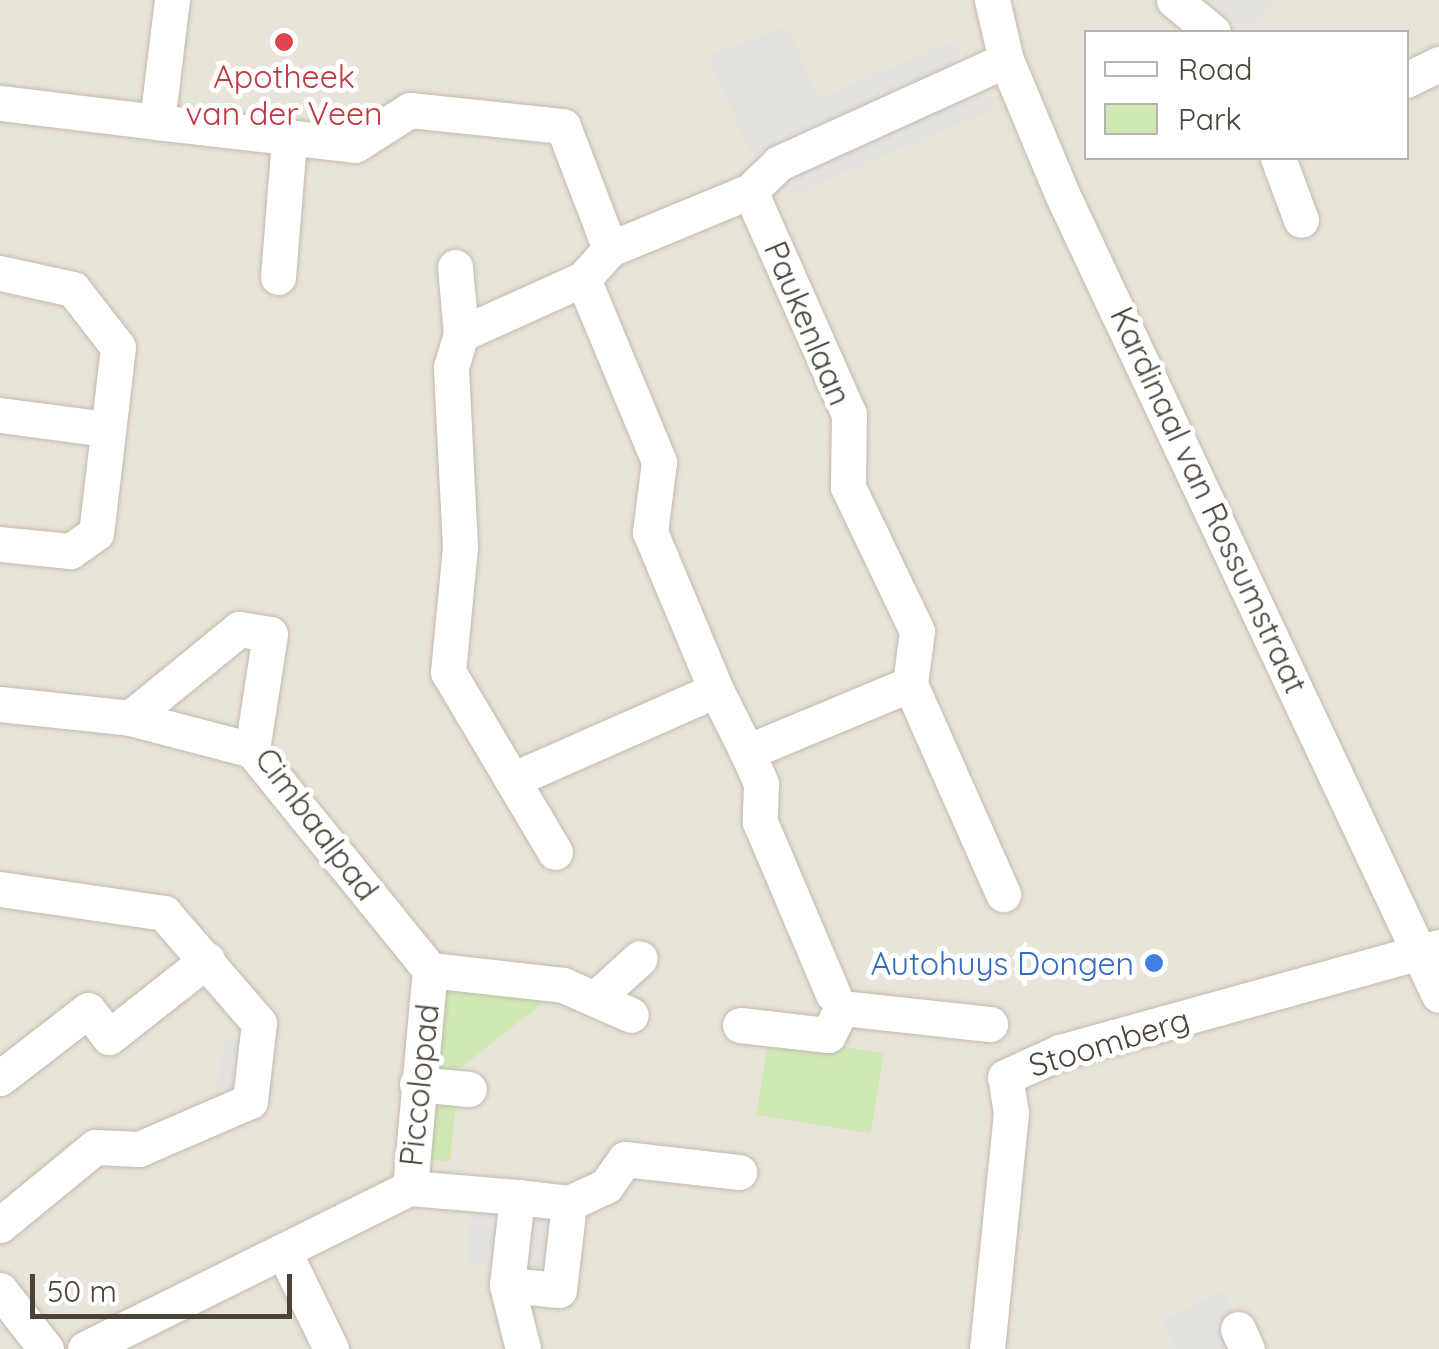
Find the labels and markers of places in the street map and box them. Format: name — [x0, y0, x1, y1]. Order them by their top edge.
marker: Apotheek van der Veen — [273, 31, 295, 53]
place label: Apotheek van der Veen — [185, 58, 383, 133]
place label: Autohuys Dongen — [870, 944, 1134, 982]
marker: Autohuys Dongen — [1143, 952, 1165, 974]

